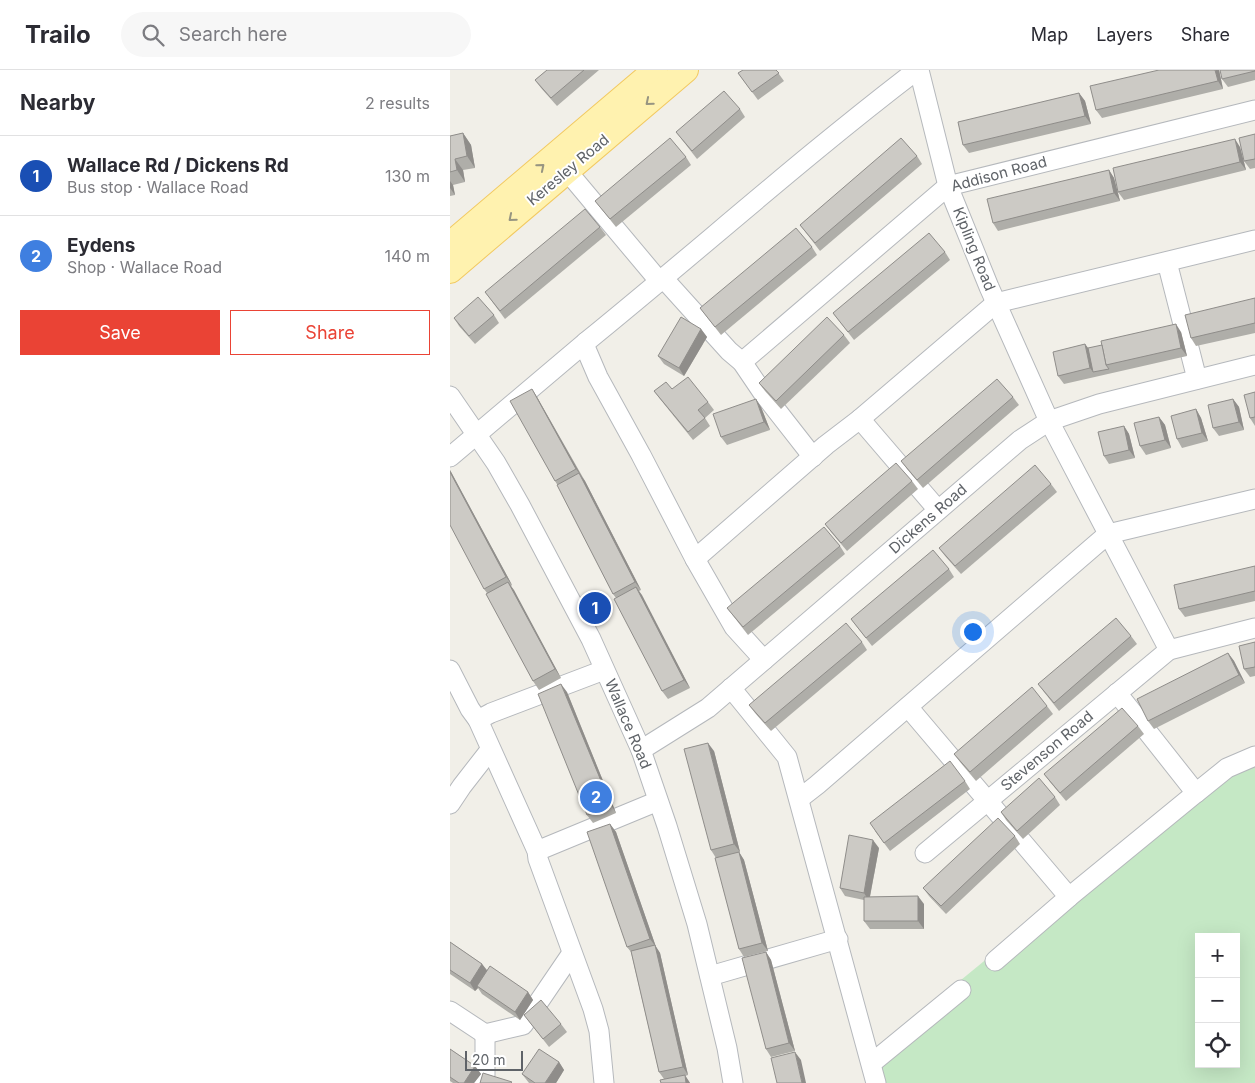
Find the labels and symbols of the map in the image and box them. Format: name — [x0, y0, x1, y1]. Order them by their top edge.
one-way arrow — [645, 96, 654, 105]
street label: Keresley Road — [523, 130, 613, 209]
street label: Addison Road — [949, 152, 1049, 195]
one-way arrow — [535, 164, 544, 173]
street label: Kipling Road — [949, 204, 1000, 294]
one-way arrow — [508, 213, 517, 222]
street label: Dickens Road — [885, 480, 970, 558]
pin: 1 — [579, 589, 611, 627]
your location — [960, 619, 986, 645]
street label: Wallace Road — [601, 676, 656, 772]
street label: Stevenson Road — [997, 706, 1097, 795]
pin: 2 — [580, 778, 612, 816]
scale bar — [465, 1048, 522, 1071]

